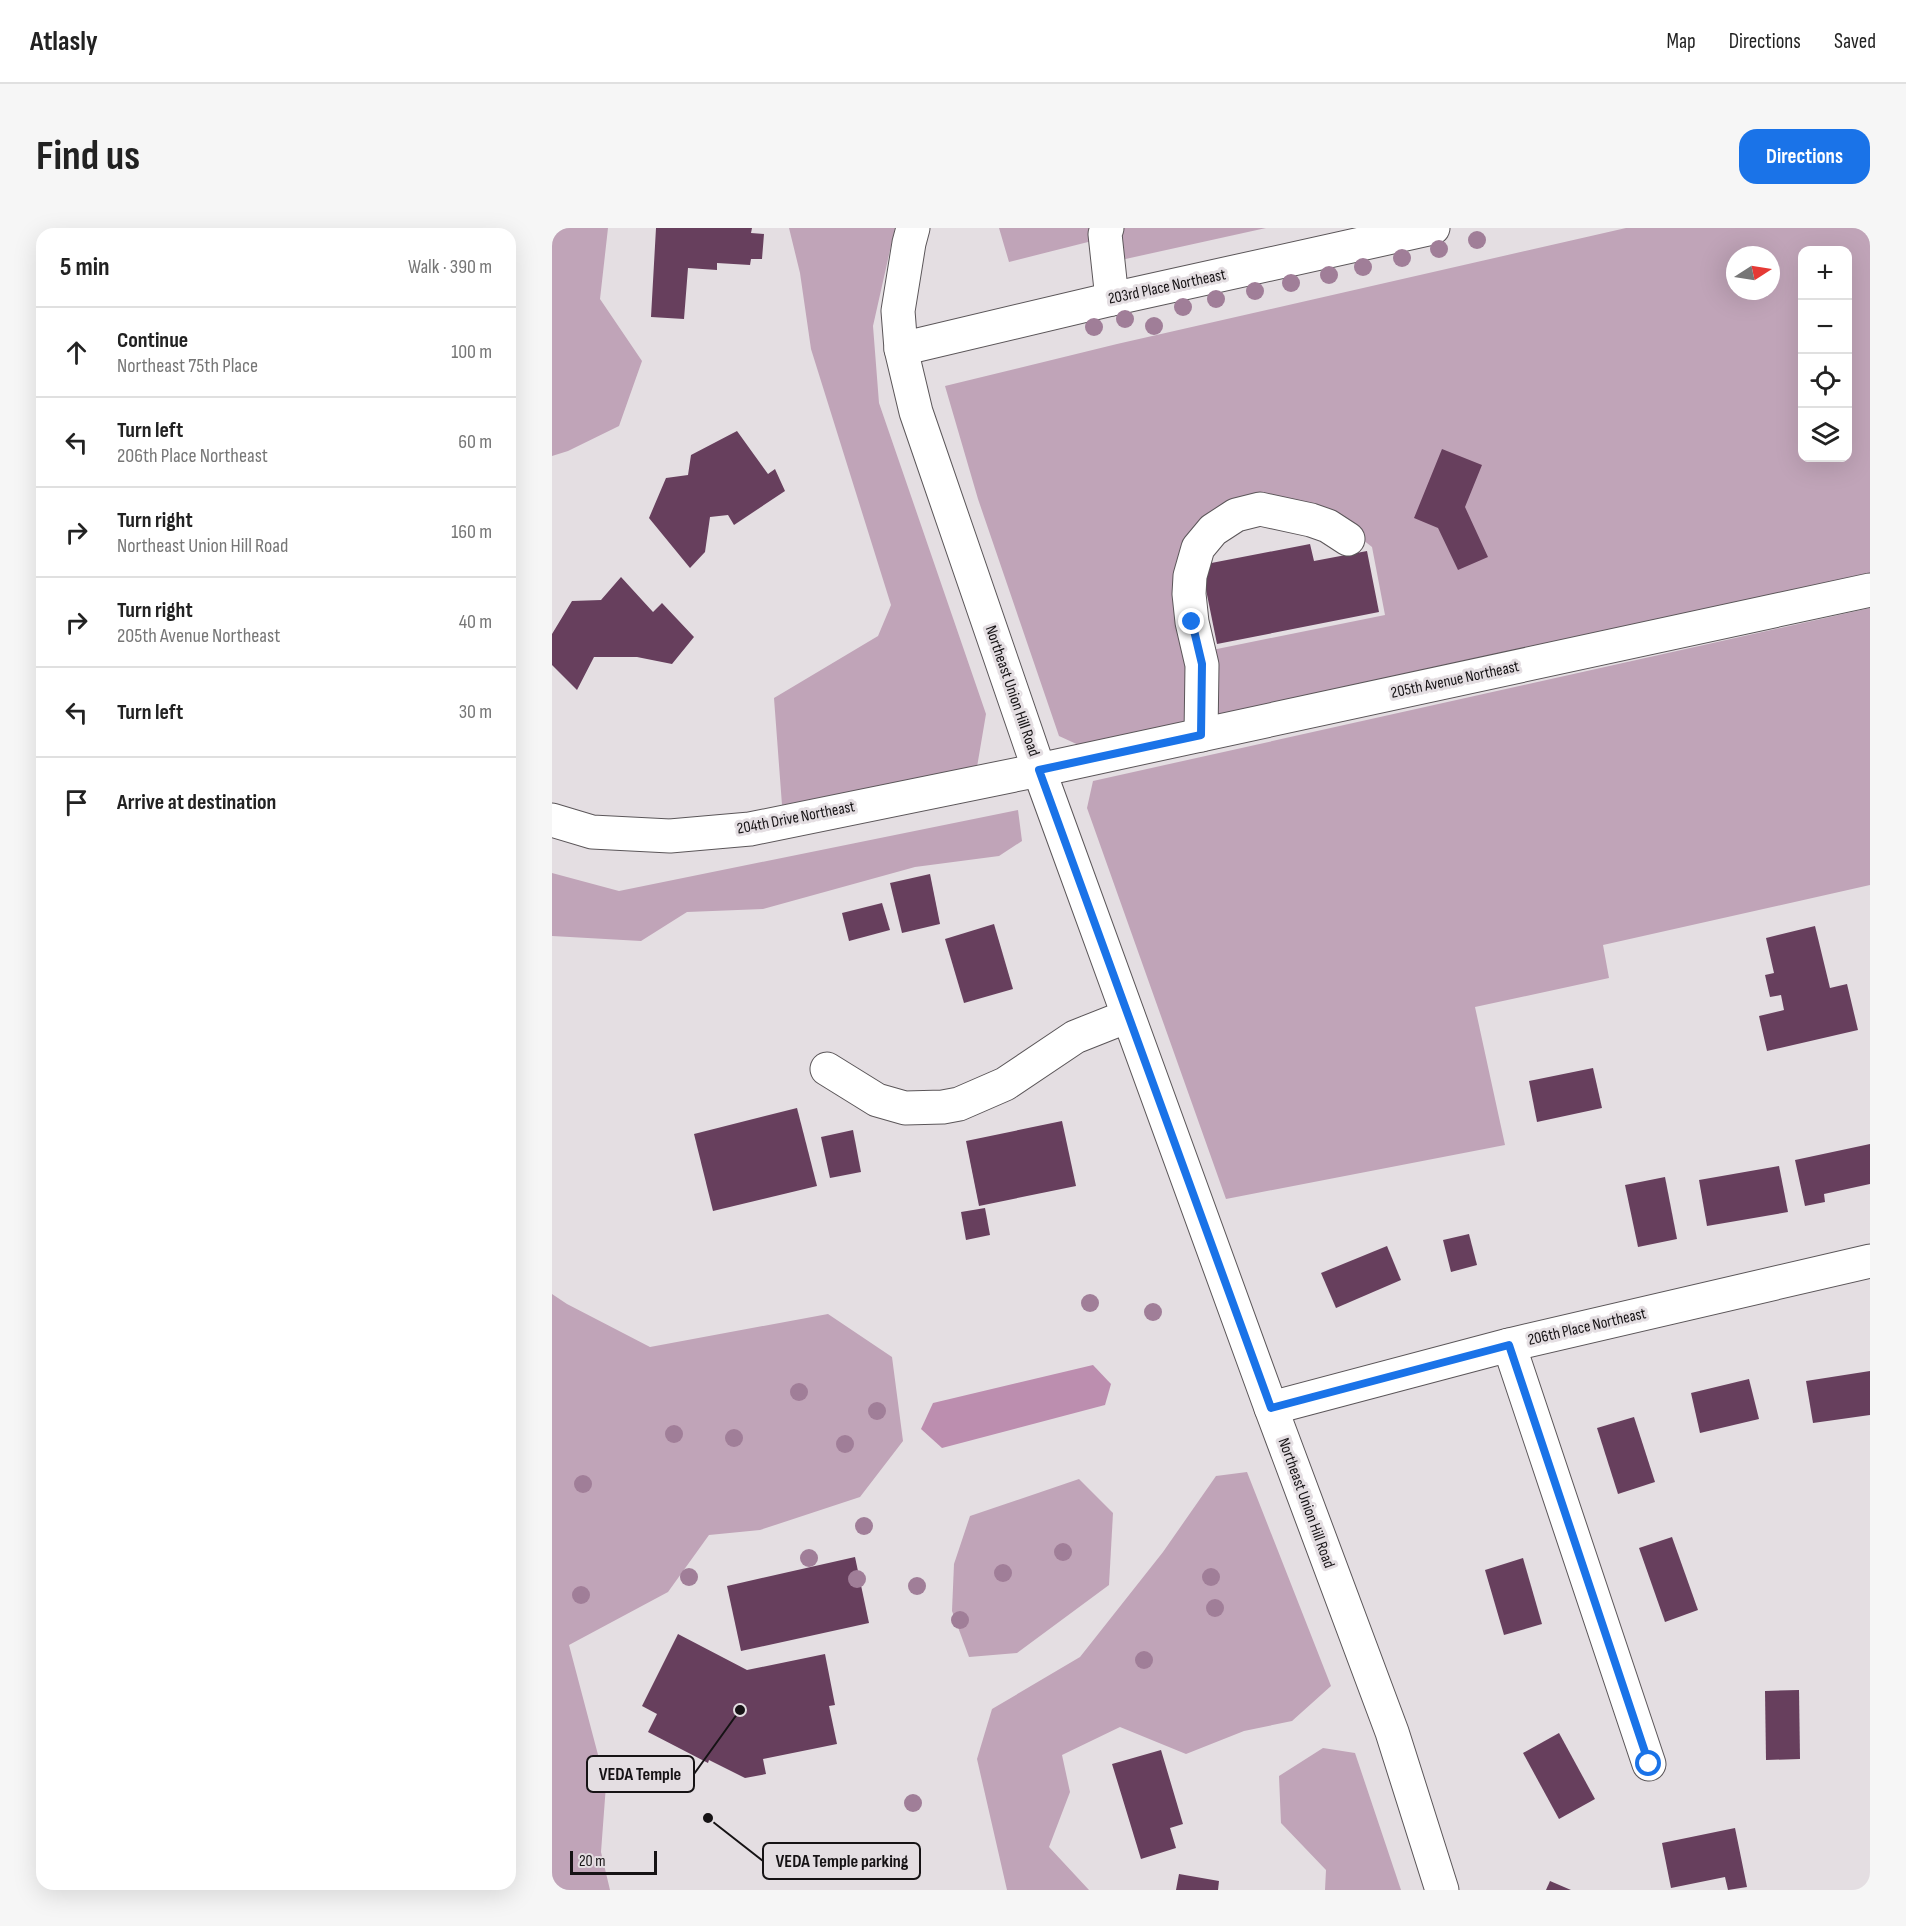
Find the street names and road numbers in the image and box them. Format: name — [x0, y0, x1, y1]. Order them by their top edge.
street label: 203rd Place Northeast — [1106, 265, 1228, 309]
street label: Northeast Union Hill Road — [981, 623, 1043, 759]
street label: 205th Avenue Northeast — [1389, 657, 1521, 703]
street label: 204th Drive Northeast — [735, 797, 857, 839]
street label: 206th Place Northeast — [1526, 1304, 1648, 1350]
street label: Northeast Union Hill Road — [1274, 1435, 1338, 1571]

